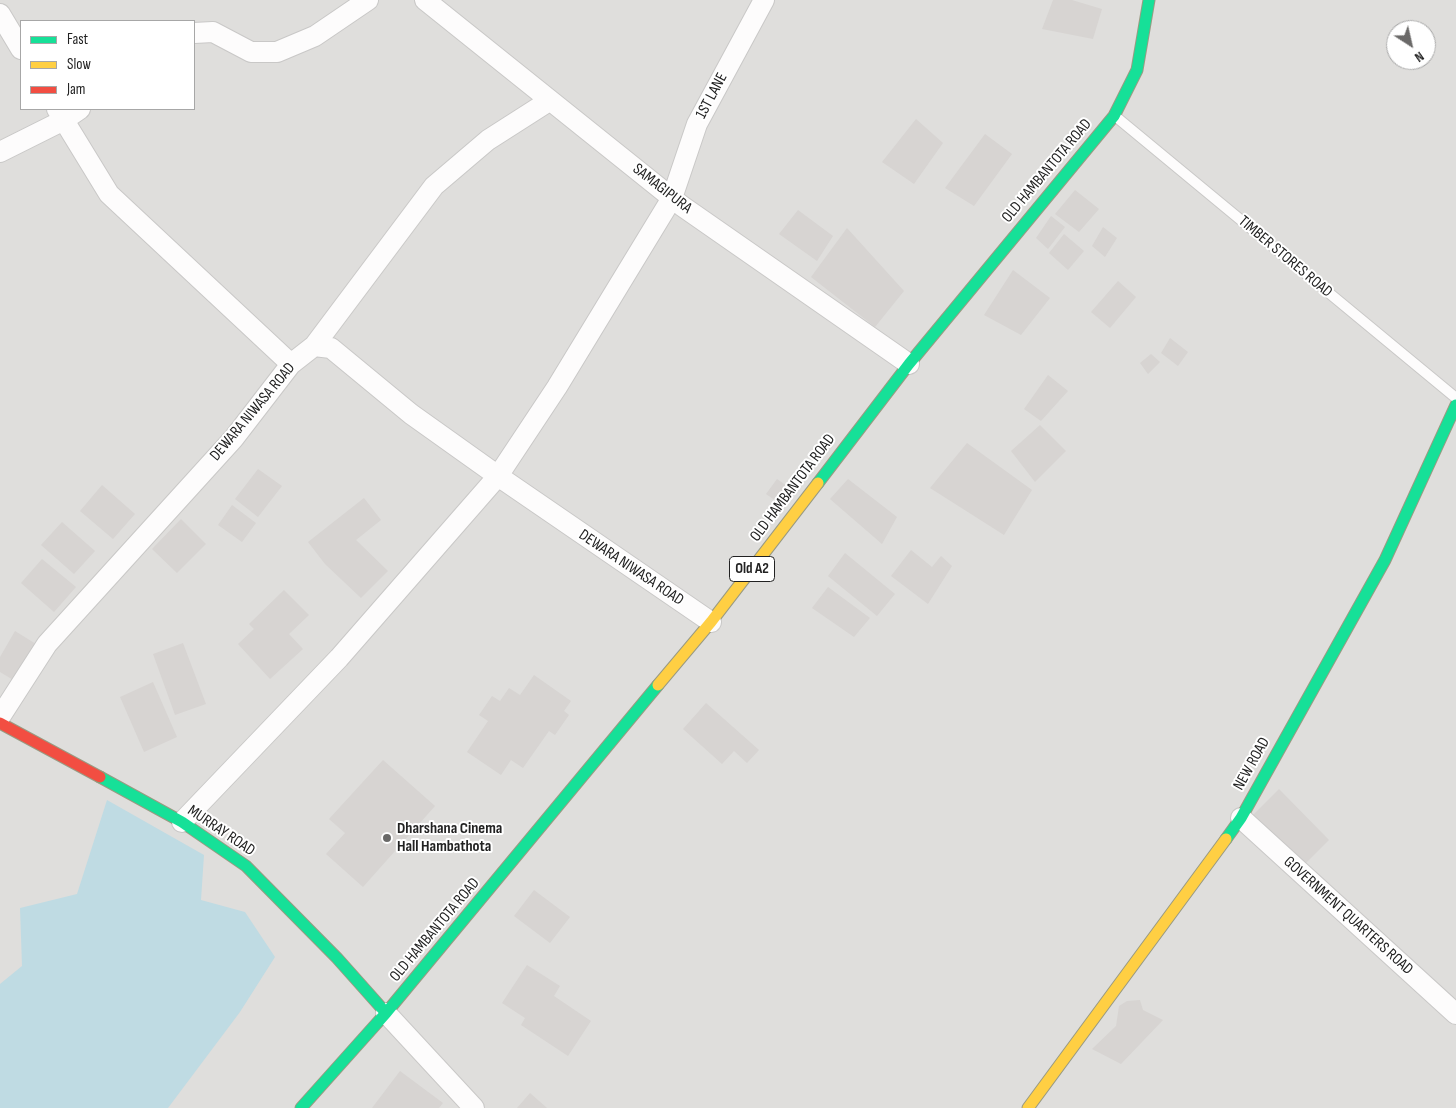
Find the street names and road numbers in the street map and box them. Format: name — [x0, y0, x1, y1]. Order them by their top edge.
street label: 1ST LANE — [692, 70, 732, 122]
street label: OLD HAMBANTOTA ROAD — [998, 115, 1096, 227]
street label: SAMAGIPURA — [629, 160, 695, 218]
street label: TIMBER STORES ROAD — [1234, 212, 1336, 302]
street label: DEWARA NIWASA ROAD — [206, 359, 300, 465]
street label: OLD HAMBANTOTA ROAD — [746, 430, 840, 546]
street label: DEWARA NIWASA ROAD — [575, 526, 687, 610]
road number: Old A2 — [730, 556, 774, 582]
street label: NEW ROAD — [1230, 734, 1274, 794]
street label: MURRAY ROAD — [184, 801, 258, 861]
street label: GOVERNMENT QUARTERS ROAD — [1279, 853, 1417, 979]
street label: OLD HAMBANTOTA ROAD — [386, 874, 484, 986]

